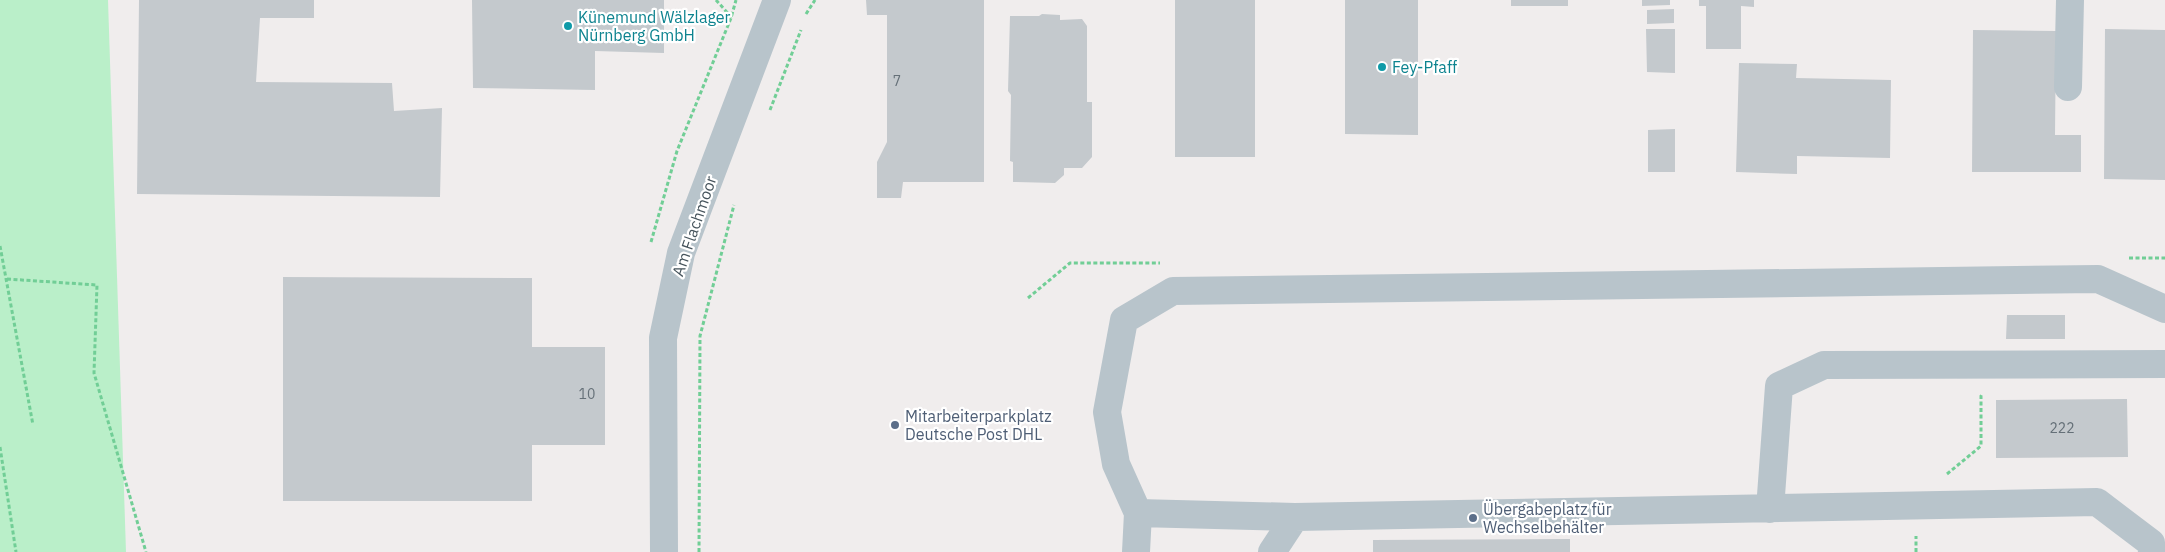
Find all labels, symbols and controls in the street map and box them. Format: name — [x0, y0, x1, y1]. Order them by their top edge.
place label: Künemund Wälzlager Nürnberg GmbH — [578, 7, 731, 45]
marker: Künemund Wälzlager Nürnberg GmbH — [562, 20, 574, 32]
place label: Fey-Pfaff — [1392, 57, 1457, 77]
marker: Fey-Pfaff — [1376, 61, 1388, 73]
house number: 7 — [893, 72, 901, 90]
street label: Am Flachmoor — [667, 173, 721, 279]
house number: 10 — [579, 385, 595, 403]
place label: Mitarbeiterparkplatz Deutsche Post DHL — [905, 406, 1052, 444]
marker: Mitarbeiterparkplatz Deutsche Post DHL — [889, 419, 901, 431]
house number: 222 — [2049, 419, 2075, 437]
place label: Übergabeplatz für Wechselbehälter — [1483, 499, 1612, 537]
marker: Übergabeplatz für Wechselbehälter — [1467, 512, 1479, 524]

